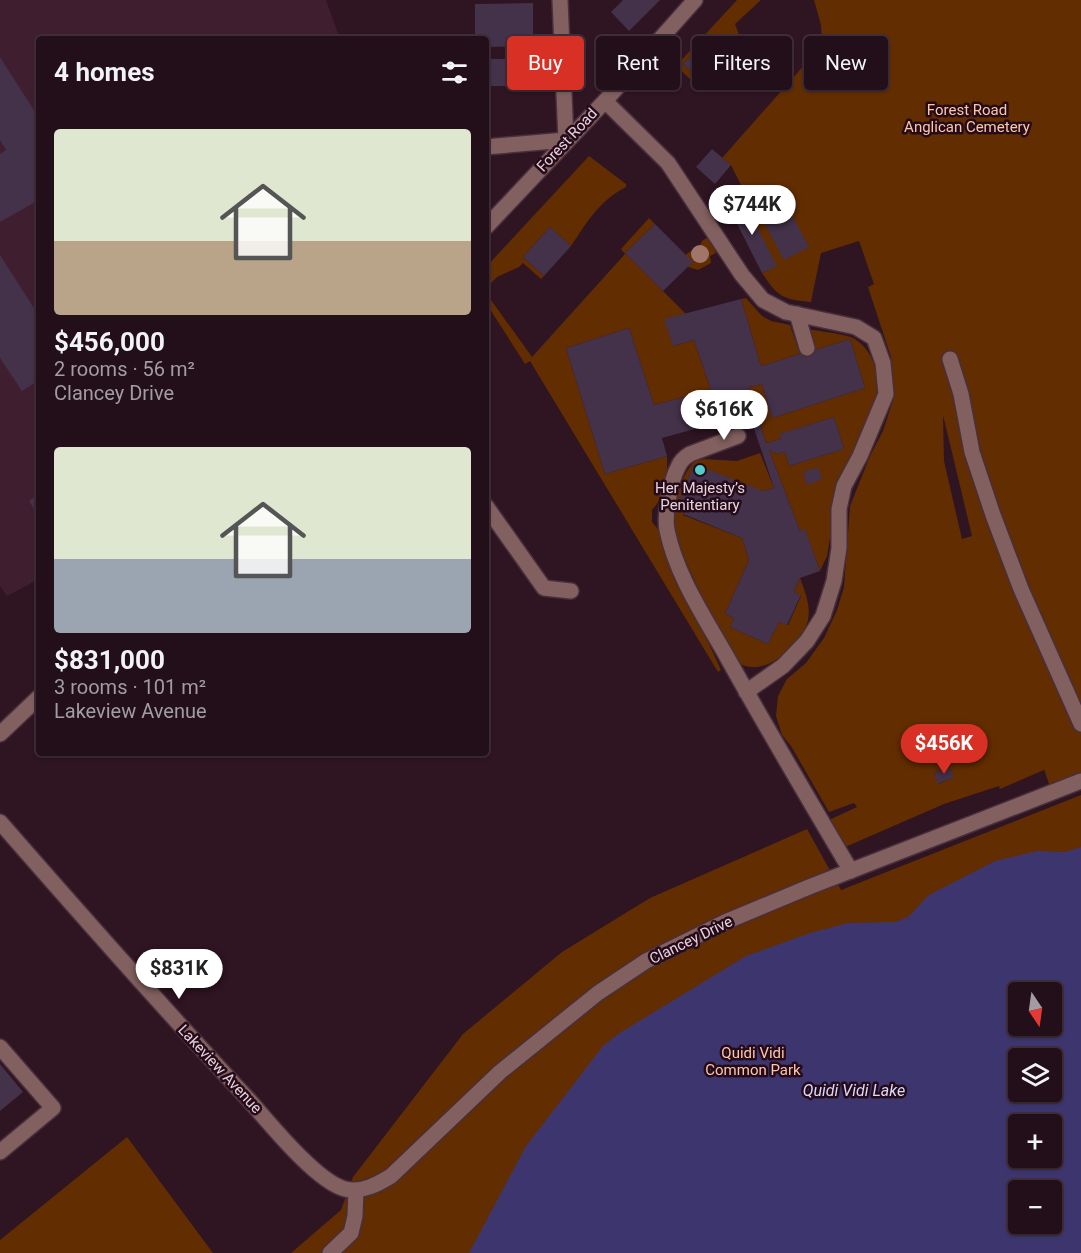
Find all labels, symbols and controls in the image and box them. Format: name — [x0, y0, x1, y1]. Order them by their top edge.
chip: Buy — [507, 36, 584, 90]
chip: Rent — [596, 36, 680, 90]
chip: Filters — [692, 36, 792, 90]
chip: New — [804, 36, 888, 90]
icon: filters — [438, 56, 471, 89]
text: 4 homes — [54, 57, 155, 87]
park label: Forest Road Anglican Cemetery — [904, 101, 1030, 136]
street label: Forest Road — [533, 104, 601, 176]
icon: home — [209, 168, 317, 276]
pin: $744K — [710, 185, 794, 236]
text: $744K — [723, 192, 781, 216]
text: $456,000 — [54, 327, 165, 357]
text: 2 rooms · 56 m² — [54, 357, 195, 381]
text: Clancey Drive — [54, 381, 174, 405]
pin: $616K — [682, 390, 766, 441]
text: $616K — [695, 397, 753, 421]
marker: Her Majesty’s Penitentiary — [693, 463, 707, 477]
place label: Her Majesty’s Penitentiary — [655, 479, 745, 514]
icon: home — [209, 486, 317, 594]
text: $831,000 — [54, 645, 165, 675]
text: 3 rooms · 101 m² — [54, 675, 206, 699]
text: Lakeview Avenue — [54, 699, 207, 723]
pin: $456K — [902, 724, 986, 775]
text: $456K — [915, 731, 973, 755]
street label: Clancey Drive — [647, 912, 735, 968]
pin: $831K — [137, 949, 221, 1000]
text: $831K — [150, 956, 208, 980]
north arrow — [1008, 982, 1062, 1036]
map controls — [1008, 982, 1062, 1234]
street label: Lakeview Avenue — [174, 1021, 266, 1117]
park label: Quidi Vidi Common Park — [705, 1044, 801, 1079]
button: layers — [1008, 1048, 1062, 1102]
water label: Quidi Vidi Lake — [803, 1081, 905, 1100]
button: + — [1008, 1114, 1062, 1168]
button: − — [1008, 1180, 1062, 1234]

